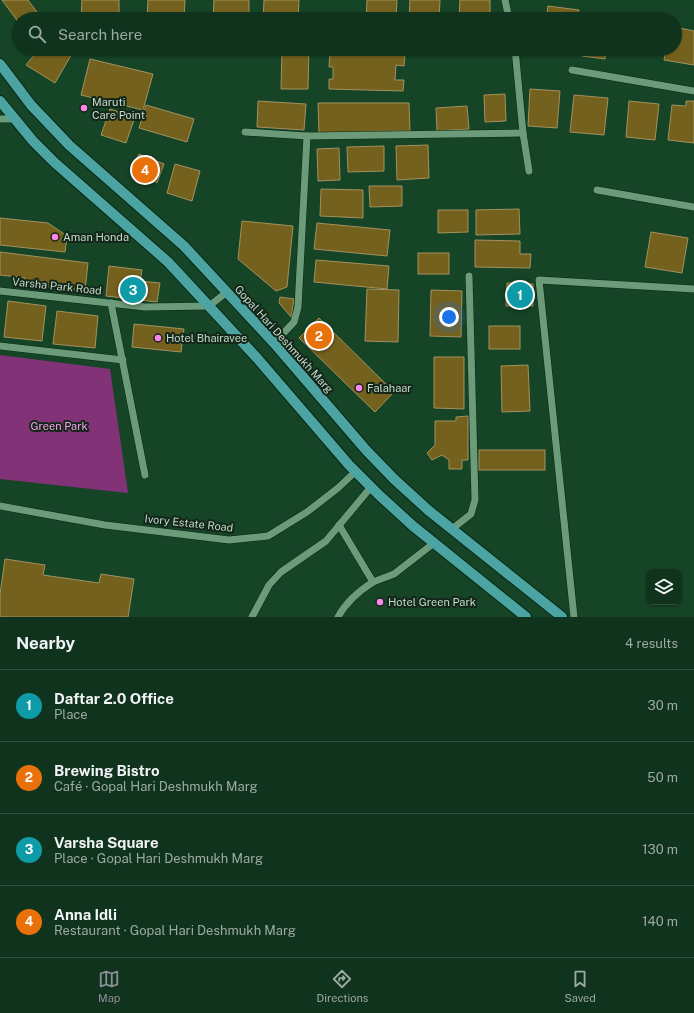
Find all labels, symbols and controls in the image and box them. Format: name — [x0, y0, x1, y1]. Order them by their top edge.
search box — [12, 12, 682, 56]
icon: search — [26, 23, 48, 45]
text: Search here — [58, 26, 142, 43]
place label: Maruti Care Point — [92, 96, 145, 121]
marker: Maruti Care Point — [79, 103, 89, 113]
pin: 4 — [132, 155, 158, 185]
place label: Aman Honda — [63, 231, 129, 243]
marker: Aman Honda — [50, 232, 60, 242]
street label: Varsha Park Road — [12, 275, 102, 297]
pin: 3 — [120, 275, 146, 305]
pin: 1 — [507, 280, 533, 310]
street label: Gopal Hari Deshmukh Marg — [232, 283, 336, 395]
your location — [439, 307, 459, 327]
pin: 2 — [306, 321, 332, 351]
place label: Hotel Bhairavee — [166, 332, 247, 344]
marker: Hotel Bhairavee — [153, 333, 163, 343]
place label: Falahaar — [367, 382, 412, 394]
marker: Falahaar — [354, 383, 364, 393]
park label: Green Park — [30, 420, 88, 432]
street label: Ivory Estate Road — [144, 512, 234, 534]
map controls — [646, 569, 682, 605]
button: layers — [646, 569, 682, 605]
place label: Hotel Green Park — [388, 596, 476, 608]
marker: Hotel Green Park — [375, 597, 385, 607]
text: Nearby — [16, 633, 75, 653]
text: 4 results — [625, 636, 678, 651]
text: Daftar 2.0 Office — [54, 690, 174, 707]
text: 1 — [26, 698, 32, 713]
text: 30 m — [648, 698, 678, 713]
text: Place — [54, 707, 88, 722]
text: Brewing Bistro — [54, 762, 160, 779]
text: 2 — [25, 770, 33, 785]
text: 50 m — [647, 770, 678, 785]
text: Café · Gopal Hari Deshmukh Marg — [54, 779, 258, 794]
text: Varsha Square — [54, 834, 159, 851]
text: 3 — [25, 842, 33, 857]
text: 130 m — [642, 842, 678, 857]
text: Place · Gopal Hari Deshmukh Marg — [54, 851, 263, 866]
text: Anna Idli — [54, 906, 117, 923]
text: 4 — [25, 914, 33, 929]
text: 140 m — [642, 914, 678, 929]
text: Restaurant · Gopal Hari Deshmukh Marg — [54, 923, 296, 938]
tab: Map — [98, 968, 120, 1004]
tab: Directions — [317, 968, 368, 1004]
tab: Saved — [564, 968, 596, 1004]

